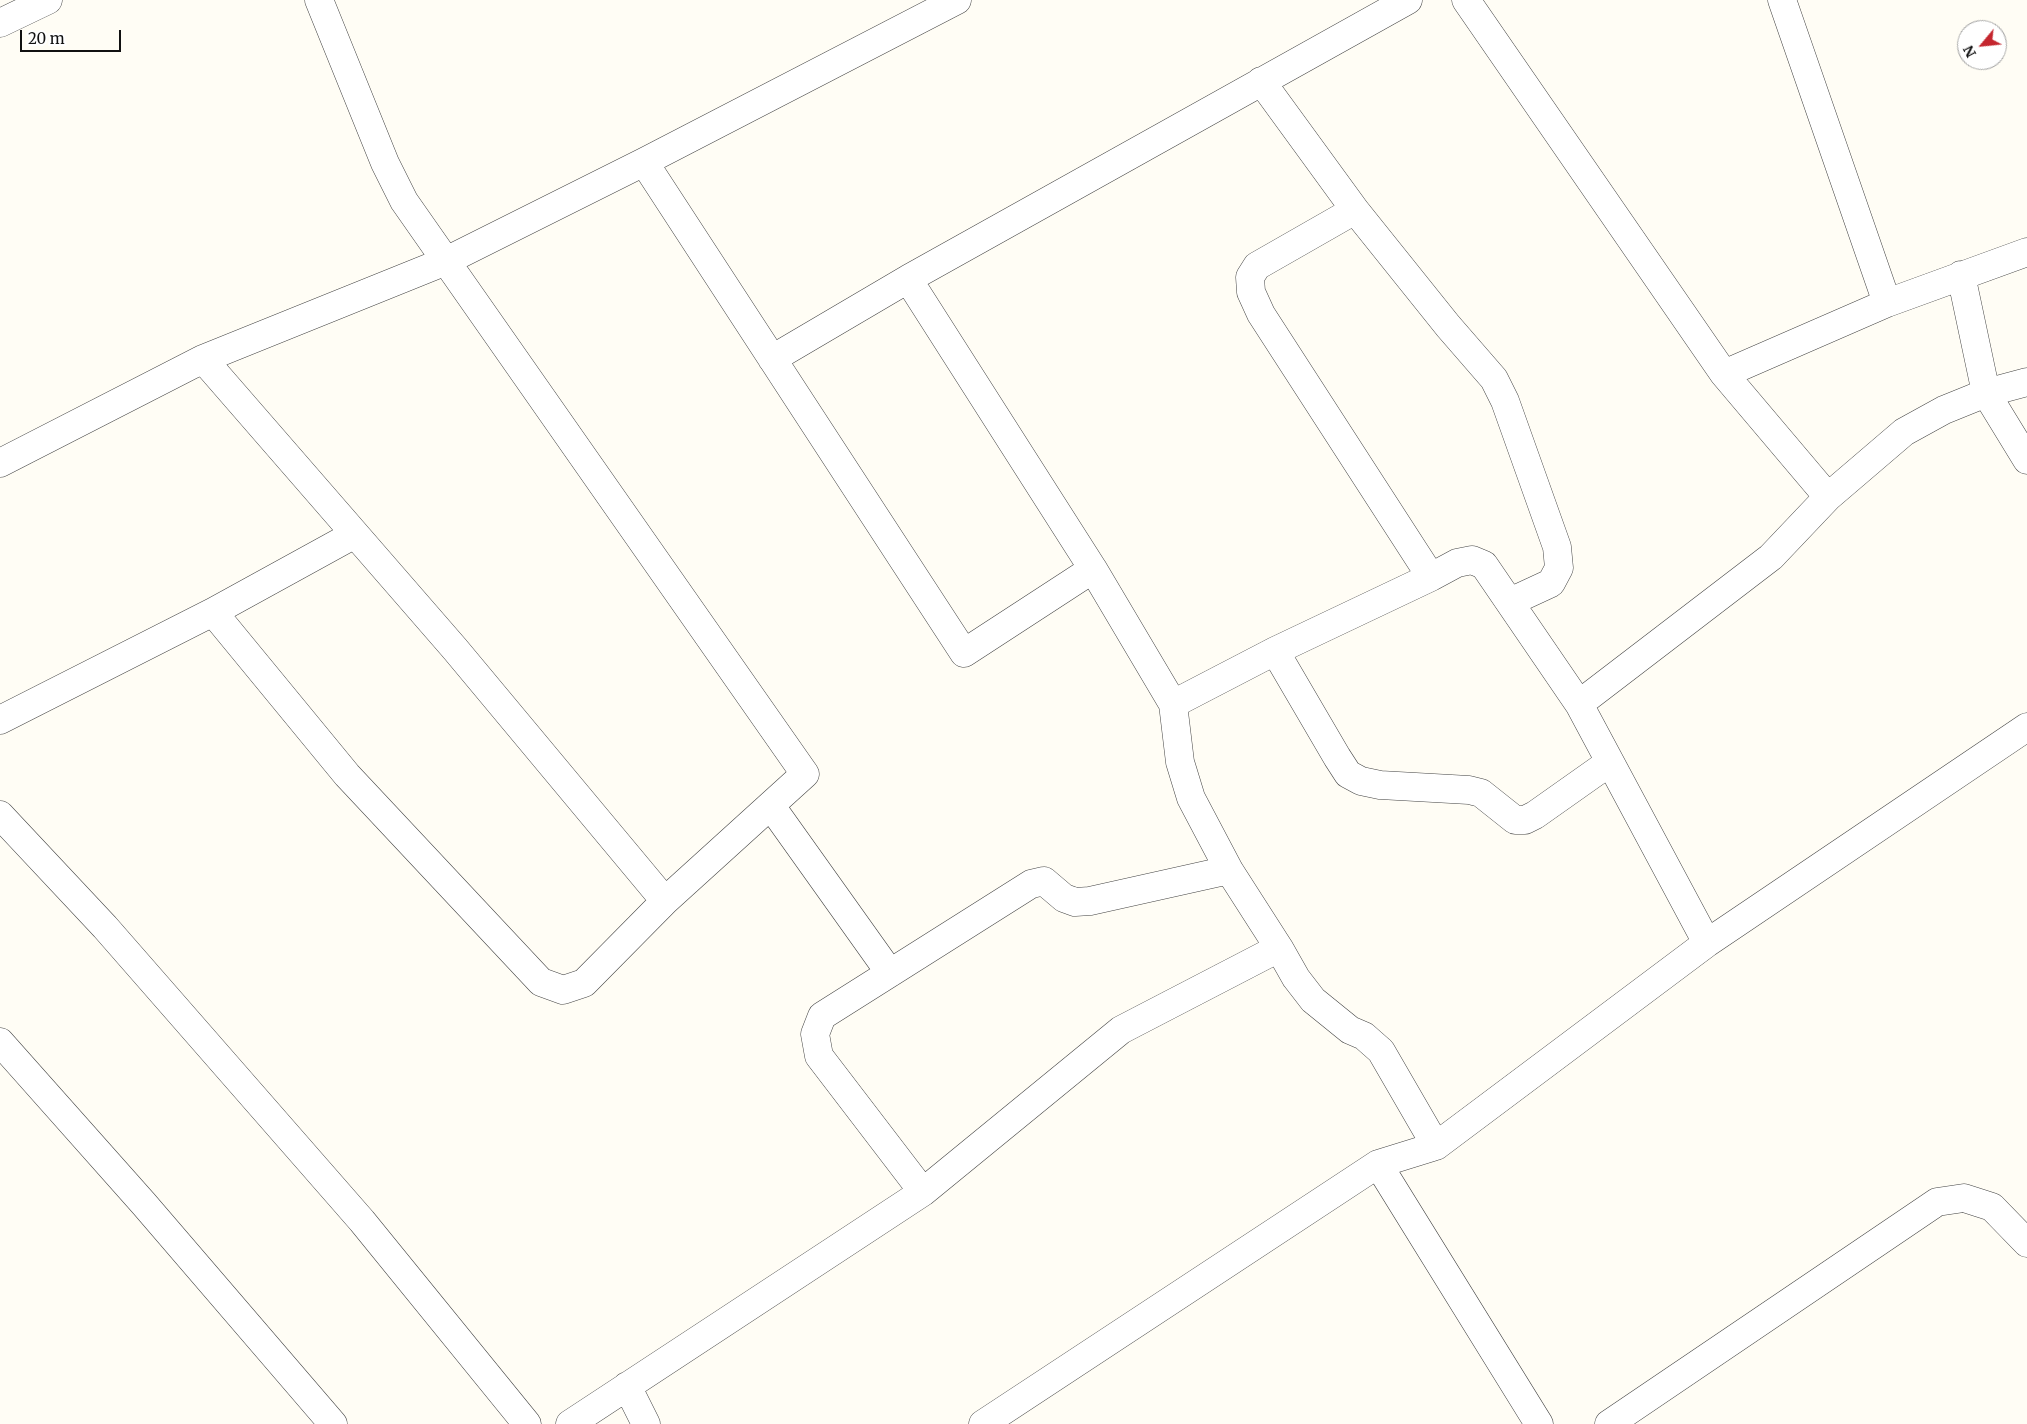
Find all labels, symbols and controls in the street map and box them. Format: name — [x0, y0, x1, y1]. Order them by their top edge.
scale bar — [22, 20, 124, 52]
north arrow — [1957, 20, 2007, 70]
text: 20 m — [28, 29, 65, 48]
text: N — [1959, 42, 1980, 61]

